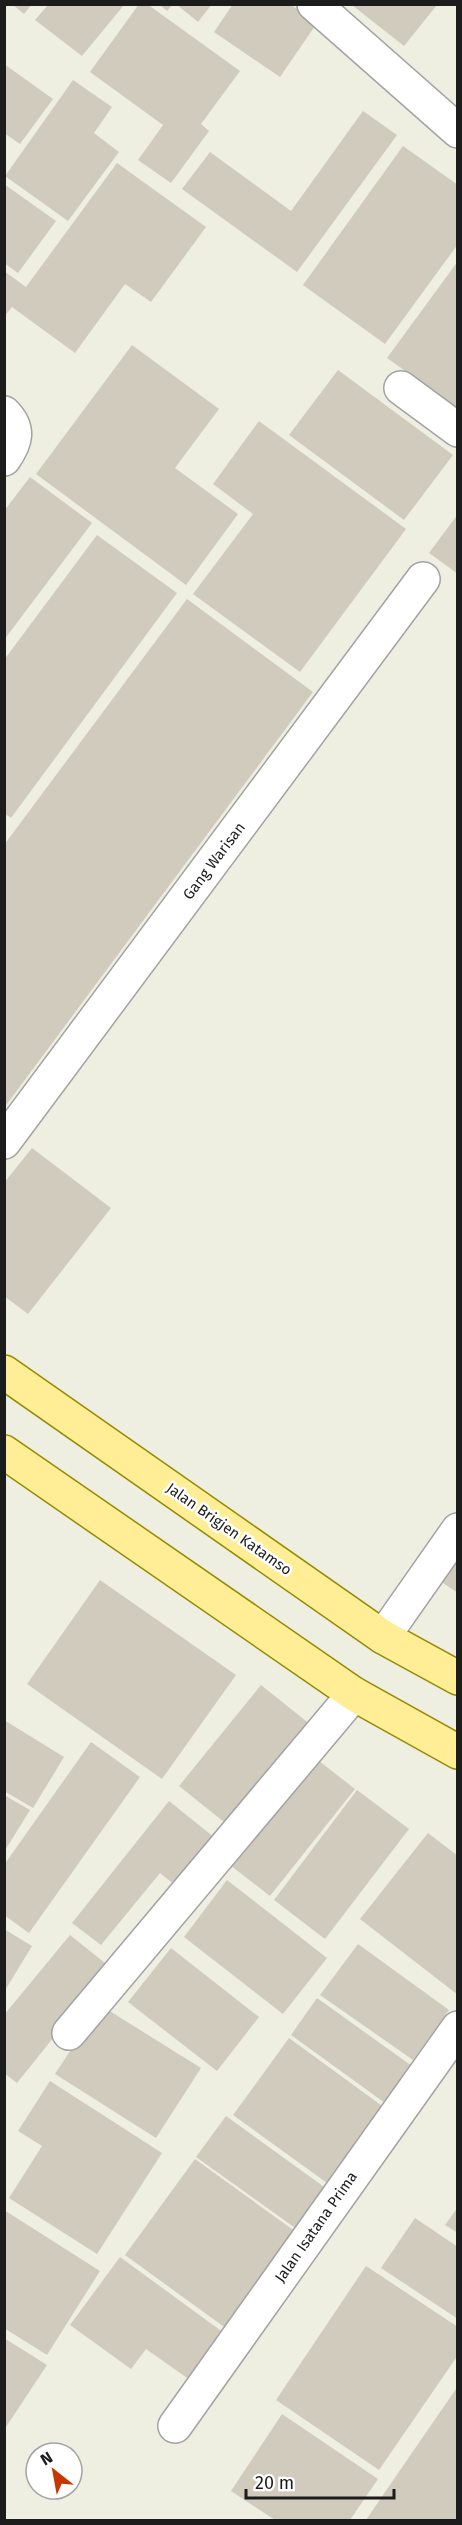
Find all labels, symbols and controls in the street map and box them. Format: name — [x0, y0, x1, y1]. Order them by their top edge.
street label: Gang Warisan — [179, 819, 249, 903]
street label: Jalan Brigjen Katamso — [163, 1479, 295, 1579]
street label: Jalan Isatana Prima — [271, 2168, 361, 2286]
north arrow — [24, 2441, 84, 2501]
text: N — [37, 2448, 56, 2469]
scale bar — [246, 2462, 394, 2500]
text: 20 m — [255, 2472, 294, 2494]

